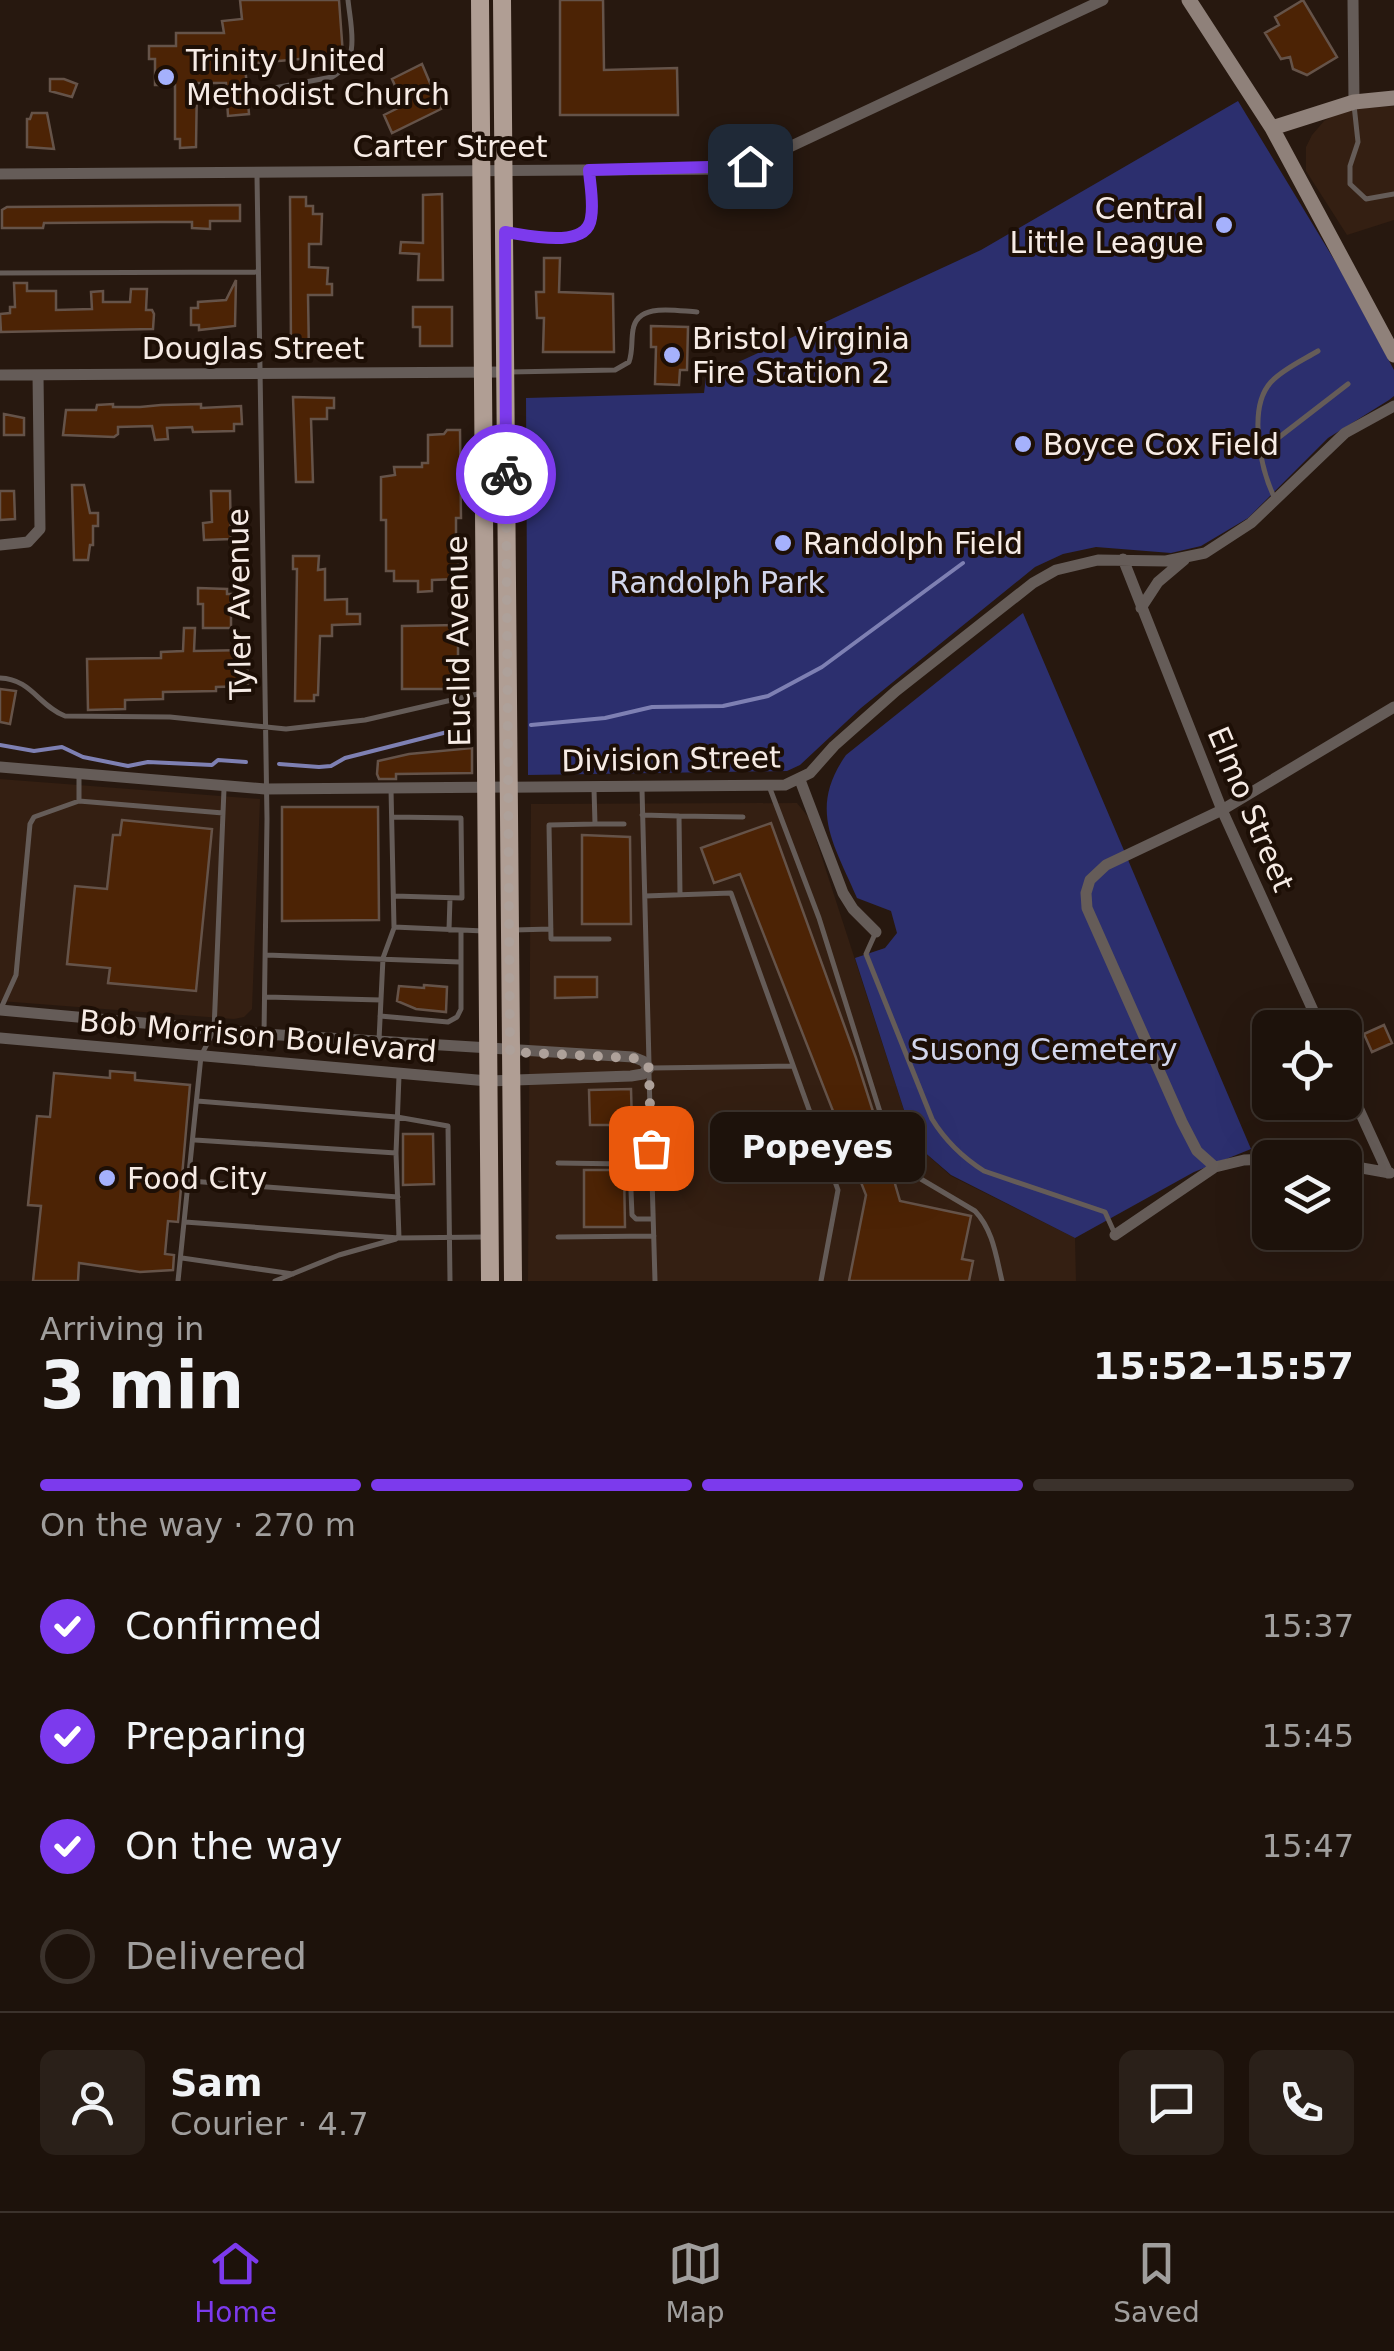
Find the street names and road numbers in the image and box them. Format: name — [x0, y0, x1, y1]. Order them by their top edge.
street label: Carter Street — [353, 129, 548, 164]
street label: Douglas Street — [142, 331, 365, 366]
street label: Tyler Avenue — [220, 508, 258, 701]
street label: Euclid Avenue — [439, 535, 477, 747]
street label: Elmo Street — [1201, 721, 1302, 897]
street label: Division Street — [561, 740, 781, 778]
street label: Bob Morrison Boulevard — [78, 1003, 438, 1069]

